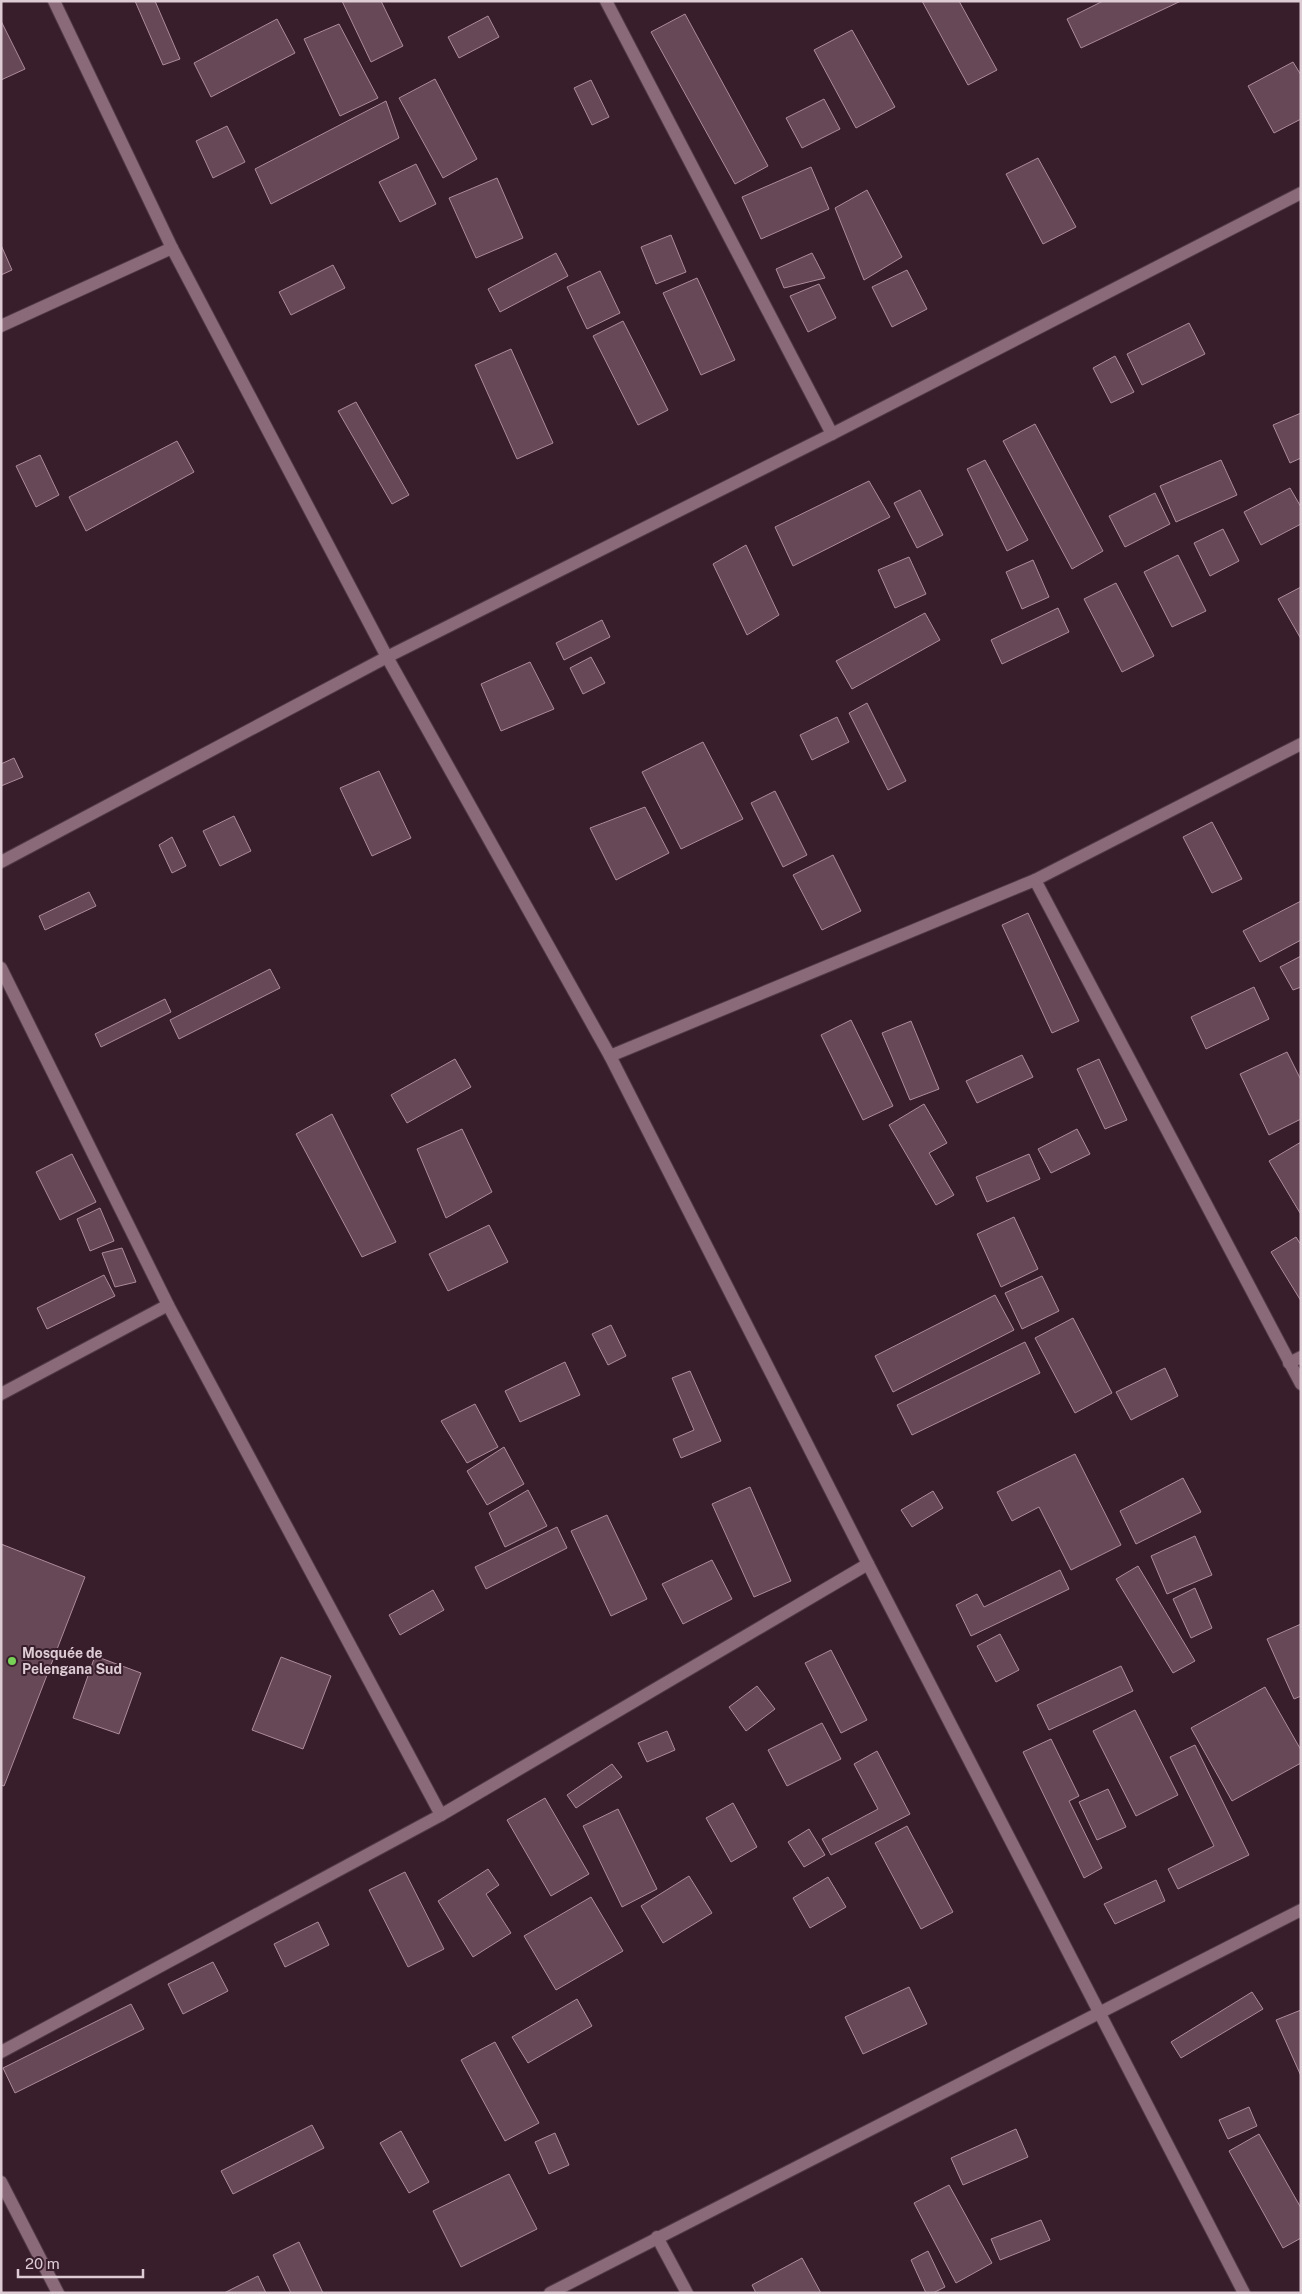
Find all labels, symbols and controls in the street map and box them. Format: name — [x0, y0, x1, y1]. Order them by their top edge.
place label: Mosquée de Pelengana Sud — [22, 1645, 122, 1677]
marker: Mosquée de Pelengana Sud — [6, 1655, 18, 1667]
scale bar — [18, 2246, 142, 2278]
text: 20 m — [25, 2255, 60, 2272]

